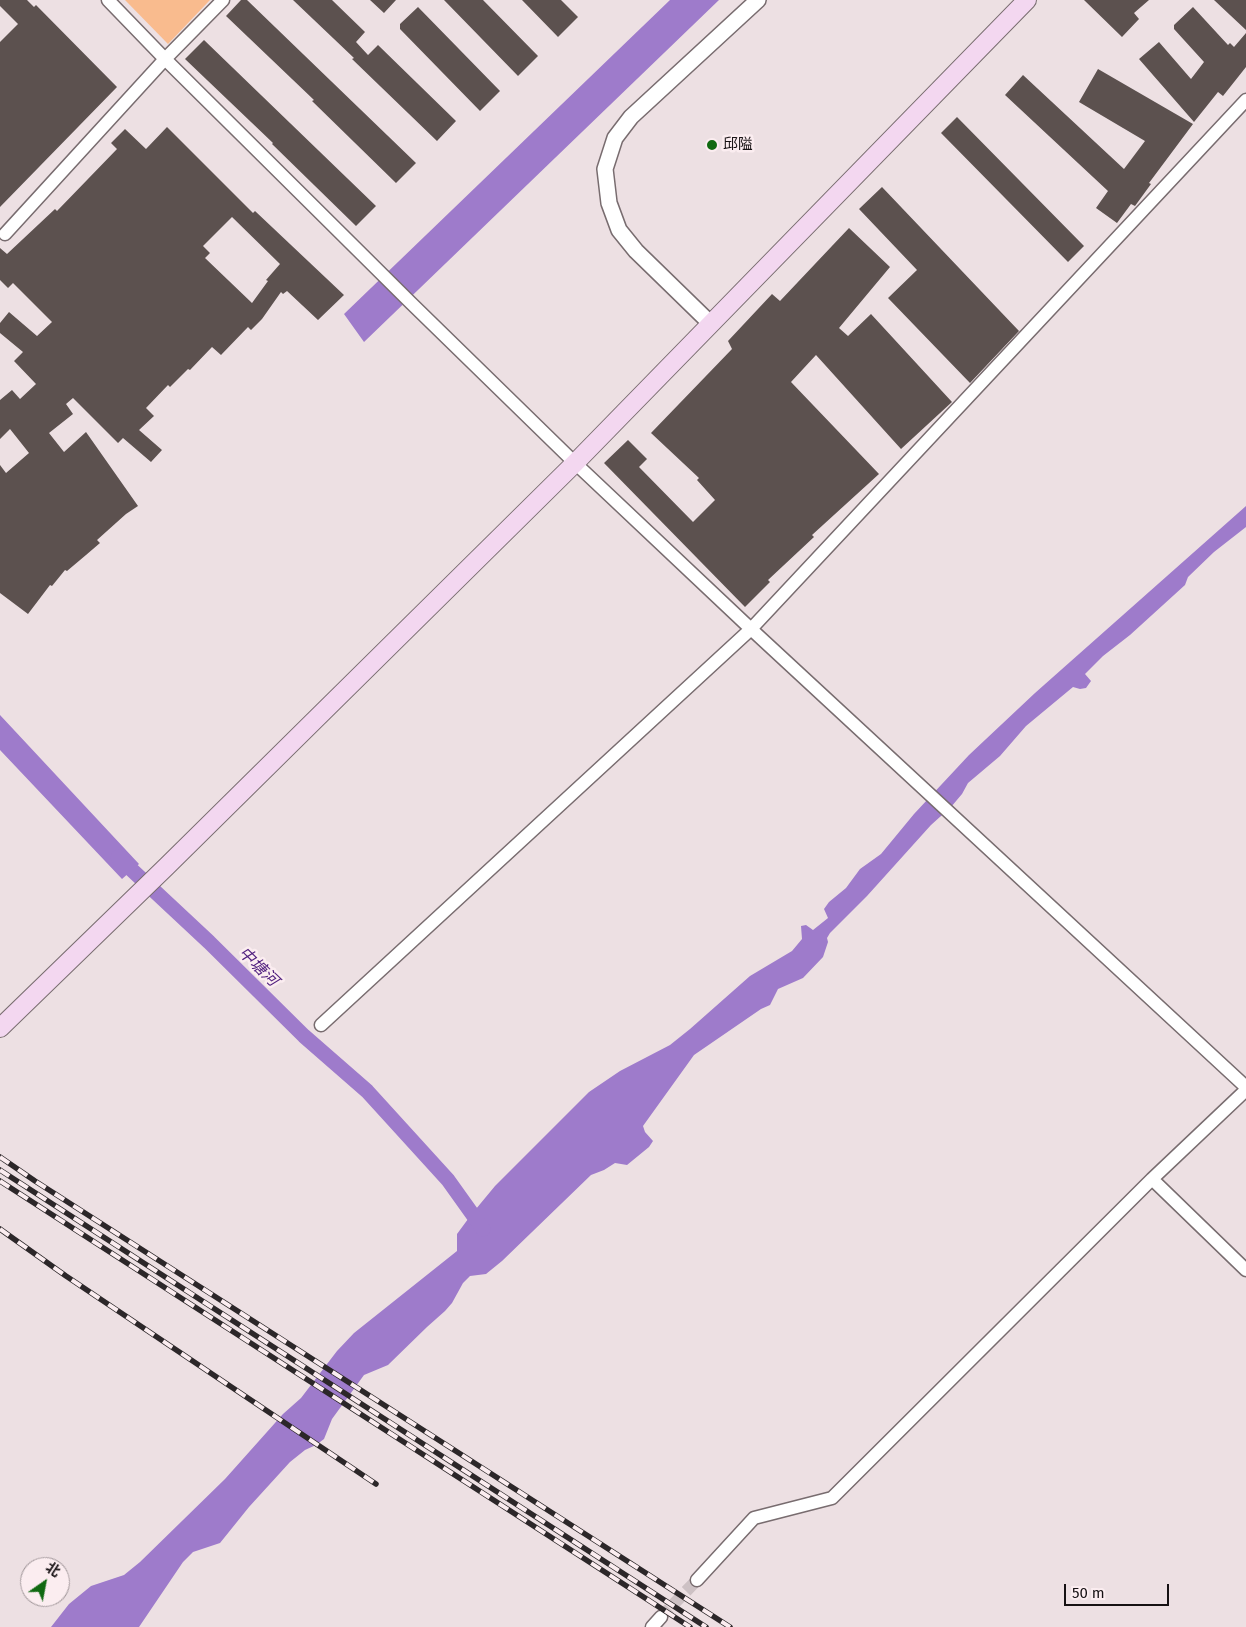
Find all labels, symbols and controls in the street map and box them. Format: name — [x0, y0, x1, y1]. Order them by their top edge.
place label: 邱隘 — [723, 136, 753, 154]
marker: 邱隘 — [705, 138, 719, 152]
water label: 中塘河 — [234, 943, 282, 991]
north arrow — [20, 1557, 70, 1607]
text: 北 — [42, 1559, 63, 1581]
scale bar — [1066, 1574, 1171, 1606]
text: 50 m — [1072, 1584, 1105, 1602]

